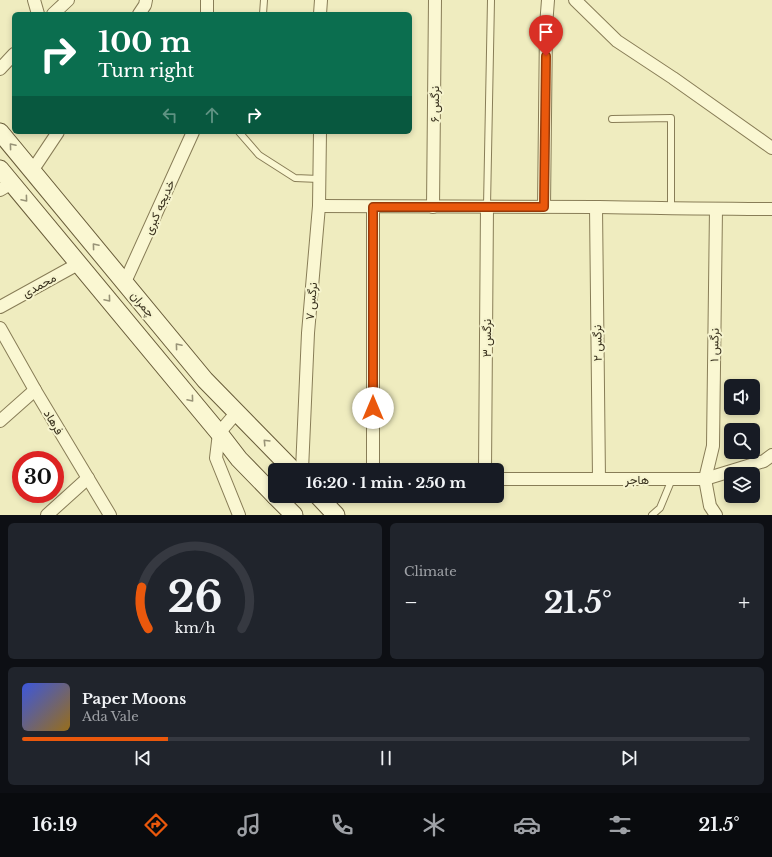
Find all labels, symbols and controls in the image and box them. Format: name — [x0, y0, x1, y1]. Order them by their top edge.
pin — [529, 15, 563, 56]
icon: arrive — [535, 21, 557, 43]
text: 100 m — [98, 25, 191, 60]
icon: right — [32, 28, 84, 80]
text: Turn right — [98, 60, 194, 82]
street label: نرگس ۶ — [427, 86, 443, 122]
icon: left — [159, 104, 181, 126]
icon: ahead — [201, 104, 223, 126]
icon: right — [243, 104, 265, 126]
one-way arrow — [9, 144, 16, 151]
street label: خدیجه کبری — [140, 177, 179, 237]
one-way arrow — [21, 194, 28, 202]
one-way arrow — [92, 244, 99, 251]
street label: محمدی — [19, 270, 59, 301]
street label: نرگس ۷ — [302, 282, 321, 320]
street label: چمران — [127, 288, 158, 321]
one-way arrow — [103, 295, 110, 302]
street label: نرگس ۳ — [479, 319, 495, 357]
street label: نرگس ۲ — [589, 324, 606, 362]
street label: نرگس ۱ — [706, 328, 723, 362]
one-way arrow — [175, 344, 182, 351]
map controls — [724, 379, 760, 503]
button: sound — [724, 379, 760, 415]
position arrow — [352, 387, 394, 429]
one-way arrow — [186, 395, 193, 402]
street label: فرهاد — [40, 407, 67, 438]
button: search — [724, 423, 760, 459]
one-way arrow — [263, 439, 271, 447]
speed limit sign: 30 — [12, 451, 64, 503]
button: layers — [724, 467, 760, 503]
street label: هاجر — [624, 472, 649, 488]
text: 16:20 · 1 min · 250 m — [306, 473, 466, 492]
text: Climate — [404, 563, 457, 580]
text: 26 — [167, 572, 223, 623]
text: 21.5° — [544, 584, 612, 621]
text: − — [404, 589, 418, 616]
text: + — [738, 589, 750, 616]
text: km/h — [175, 619, 215, 637]
text: Paper Moons — [82, 689, 186, 708]
text: Ada Vale — [82, 708, 139, 725]
icon: previous — [132, 747, 154, 769]
icon: pause — [375, 747, 397, 769]
icon: next — [618, 747, 640, 769]
icon: directions — [142, 811, 170, 839]
icon: music — [235, 811, 263, 839]
icon: phone — [328, 811, 356, 839]
icon: climate — [420, 811, 448, 839]
icon: car — [513, 811, 541, 839]
icon: filters — [606, 811, 634, 839]
text: 16:19 — [32, 814, 77, 836]
text: 21.5° — [699, 814, 740, 836]

